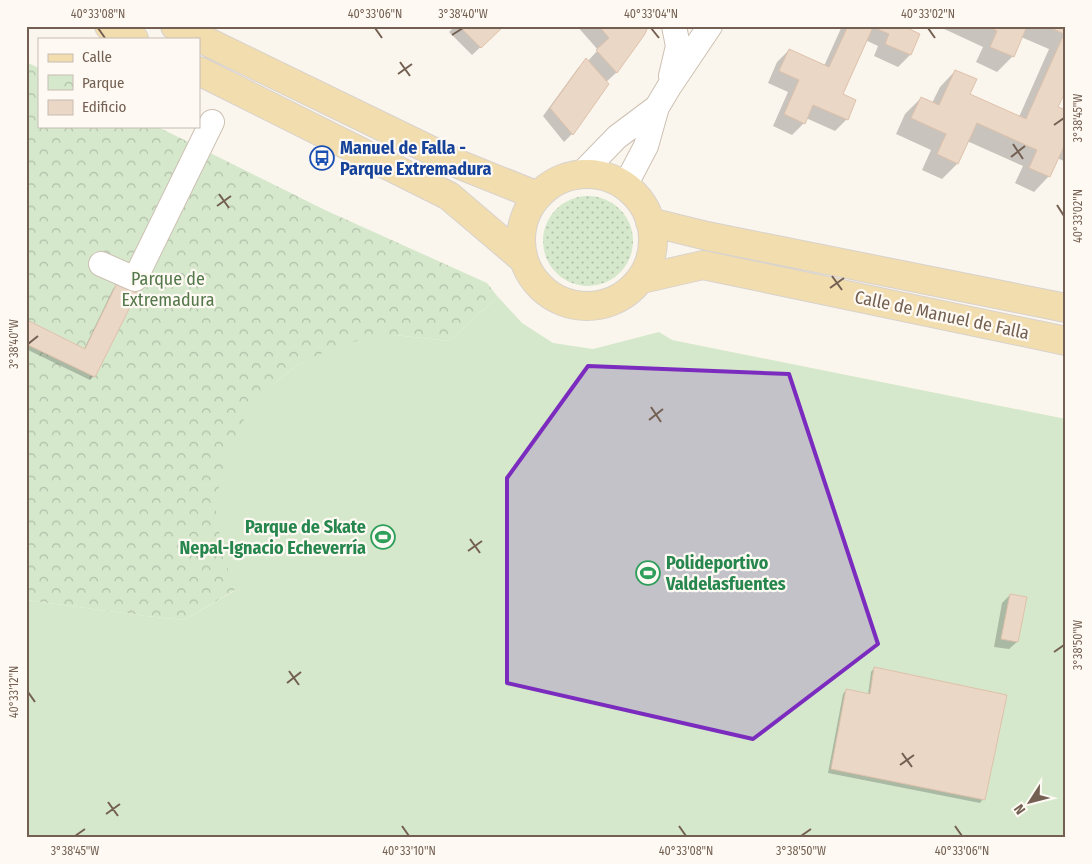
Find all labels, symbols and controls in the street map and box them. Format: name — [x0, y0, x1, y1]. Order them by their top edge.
text: 40°33'08"N — [71, 7, 125, 21]
text: 40°33'06"N — [348, 7, 402, 21]
text: 3°38'40"W — [438, 7, 488, 21]
text: 40°33'04"N — [624, 7, 678, 21]
text: 40°33'02"N — [901, 7, 955, 21]
legend — [38, 38, 200, 128]
text: Calle — [82, 48, 112, 66]
text: Parque — [82, 74, 125, 92]
text: 3°38'45"W — [1071, 94, 1085, 142]
text: Edificio — [82, 98, 127, 116]
place label: Manuel de Falla - Parque Extremadura — [340, 137, 491, 180]
bus stop icon: Manuel de Falla - Parque Extremadura — [309, 145, 335, 171]
text: 40°33'02"N — [1071, 189, 1085, 243]
park label: Parque de Extremadura — [121, 268, 215, 311]
street label: Calle de Manuel de Falla — [853, 286, 1031, 344]
text: 3°38'40"W — [7, 319, 21, 369]
place label: Parque de Skate Nepal-Ignacio Echeverría — [180, 516, 366, 559]
sports icon: Parque de Skate Nepal-Ignacio Echeverría — [370, 524, 396, 550]
place label: Polideportivo Valdelasfuentes — [665, 552, 786, 595]
sports icon: Polideportivo Valdelasfuentes — [635, 560, 661, 586]
text: 3°38'50"W — [1071, 620, 1085, 670]
text: 40°33'12"N — [7, 666, 21, 718]
north arrow — [1004, 776, 1054, 826]
text: N — [1011, 801, 1029, 818]
text: 3°38'45"W — [51, 844, 99, 858]
text: 40°33'10"N — [382, 844, 436, 858]
text: 40°33'08"N — [659, 844, 713, 858]
text: 3°38'50"W — [776, 844, 826, 858]
text: 40°33'06"N — [935, 844, 989, 858]

